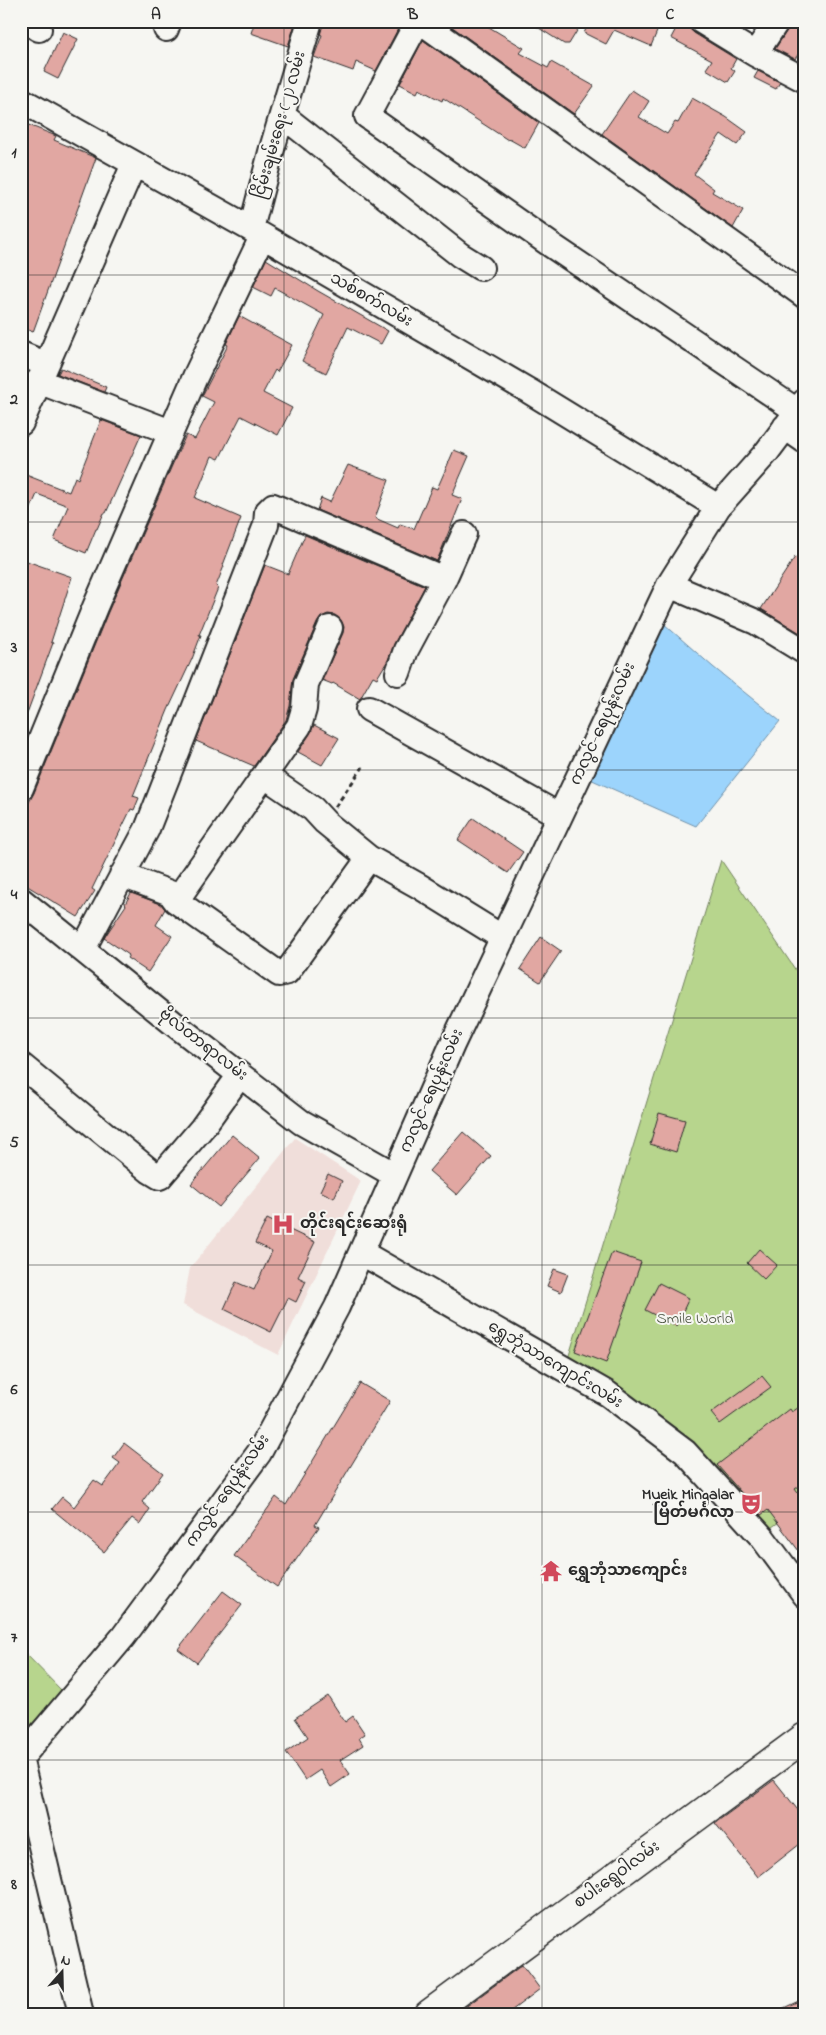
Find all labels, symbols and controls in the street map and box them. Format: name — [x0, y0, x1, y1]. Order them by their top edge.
text: A — [151, 3, 161, 27]
text: B — [407, 3, 419, 27]
text: C — [666, 3, 675, 27]
street label: ငြိမ်းချမ်းရေး (၂) လမ်း — [246, 48, 313, 202]
text: 1 — [11, 141, 17, 165]
street label: သစ်စက်လမ်း — [325, 266, 417, 333]
text: 2 — [9, 388, 18, 412]
text: 3 — [10, 636, 18, 660]
street label: ကလွင်-ရေပုန်းလမ်း — [563, 658, 643, 790]
text: 4 — [10, 883, 18, 907]
street label: ဗိုလ်တာရာလမ်း — [153, 1002, 253, 1088]
street label: ကလွင်-ရေပုန်းလမ်း — [393, 1025, 471, 1157]
text: 5 — [9, 1131, 19, 1155]
hospital icon: တိုင်းရင်းဆေးရုံ — [270, 1211, 296, 1237]
place label: တိုင်းရင်းဆေးရုံ — [300, 1211, 408, 1236]
park label: Smile World — [657, 1307, 733, 1331]
street label: ရွှေဘုံသာကျောင်းလမ်း — [482, 1314, 628, 1416]
text: 6 — [9, 1378, 18, 1402]
street label: ကလွင်-ရေပုန်းလမ်း — [179, 1429, 277, 1553]
place label: Myeik Mingalar မြိတ်မင်္ဂလာ — [642, 1483, 735, 1525]
theatre icon: Myeik Mingalar မြိတ်မင်္ဂလာ — [738, 1491, 764, 1517]
temple icon: ရွှေဘုံသာကျောင်း — [538, 1558, 564, 1584]
place label: ရွှေဘုံသာကျောင်း — [568, 1558, 687, 1583]
text: 7 — [11, 1626, 18, 1650]
street label: စပါးရွေဝါလမ်း — [568, 1835, 665, 1915]
text: 8 — [10, 1873, 17, 1897]
north arrow — [38, 1948, 88, 1998]
text: N — [58, 1950, 74, 1973]

